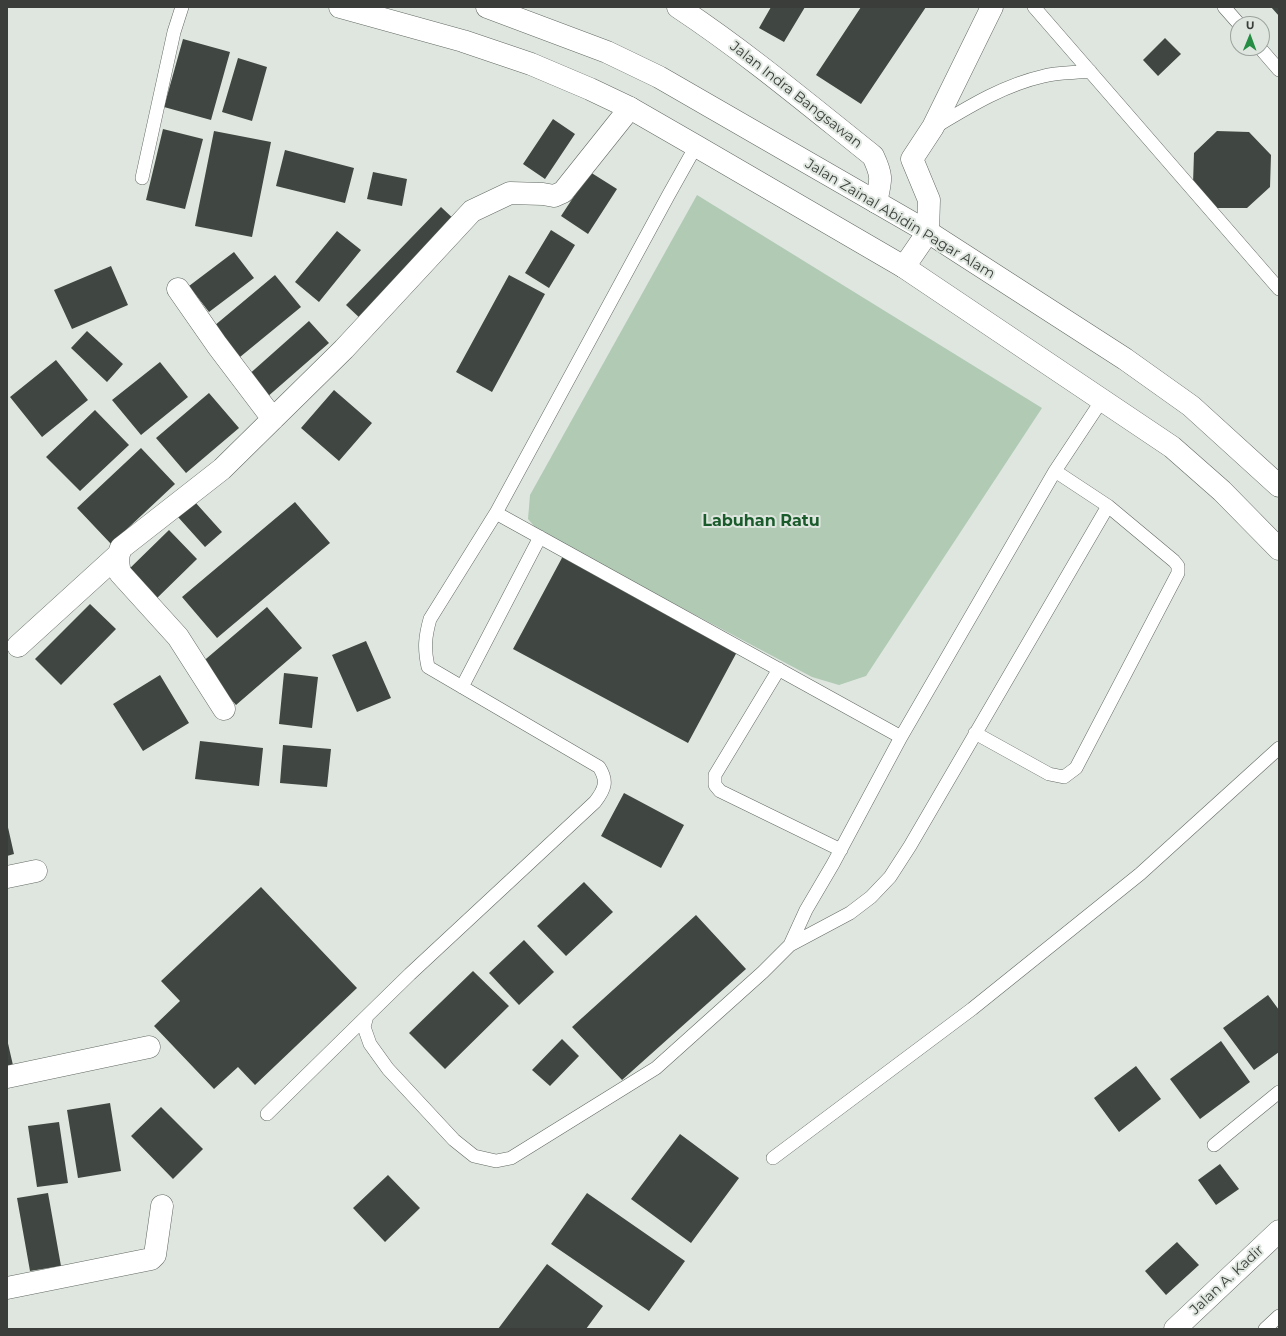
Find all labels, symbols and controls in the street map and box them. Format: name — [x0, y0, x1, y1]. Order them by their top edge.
north arrow — [1230, 16, 1270, 56]
text: U — [1246, 18, 1255, 32]
street label: Jalan Indra Bangsawan — [727, 38, 865, 152]
street label: Jalan Zainal Abidin Pagar Alam — [802, 156, 998, 282]
district label: Labuhan Ratu — [702, 511, 820, 531]
street label: Jalan A. Kadir — [1187, 1242, 1267, 1318]

